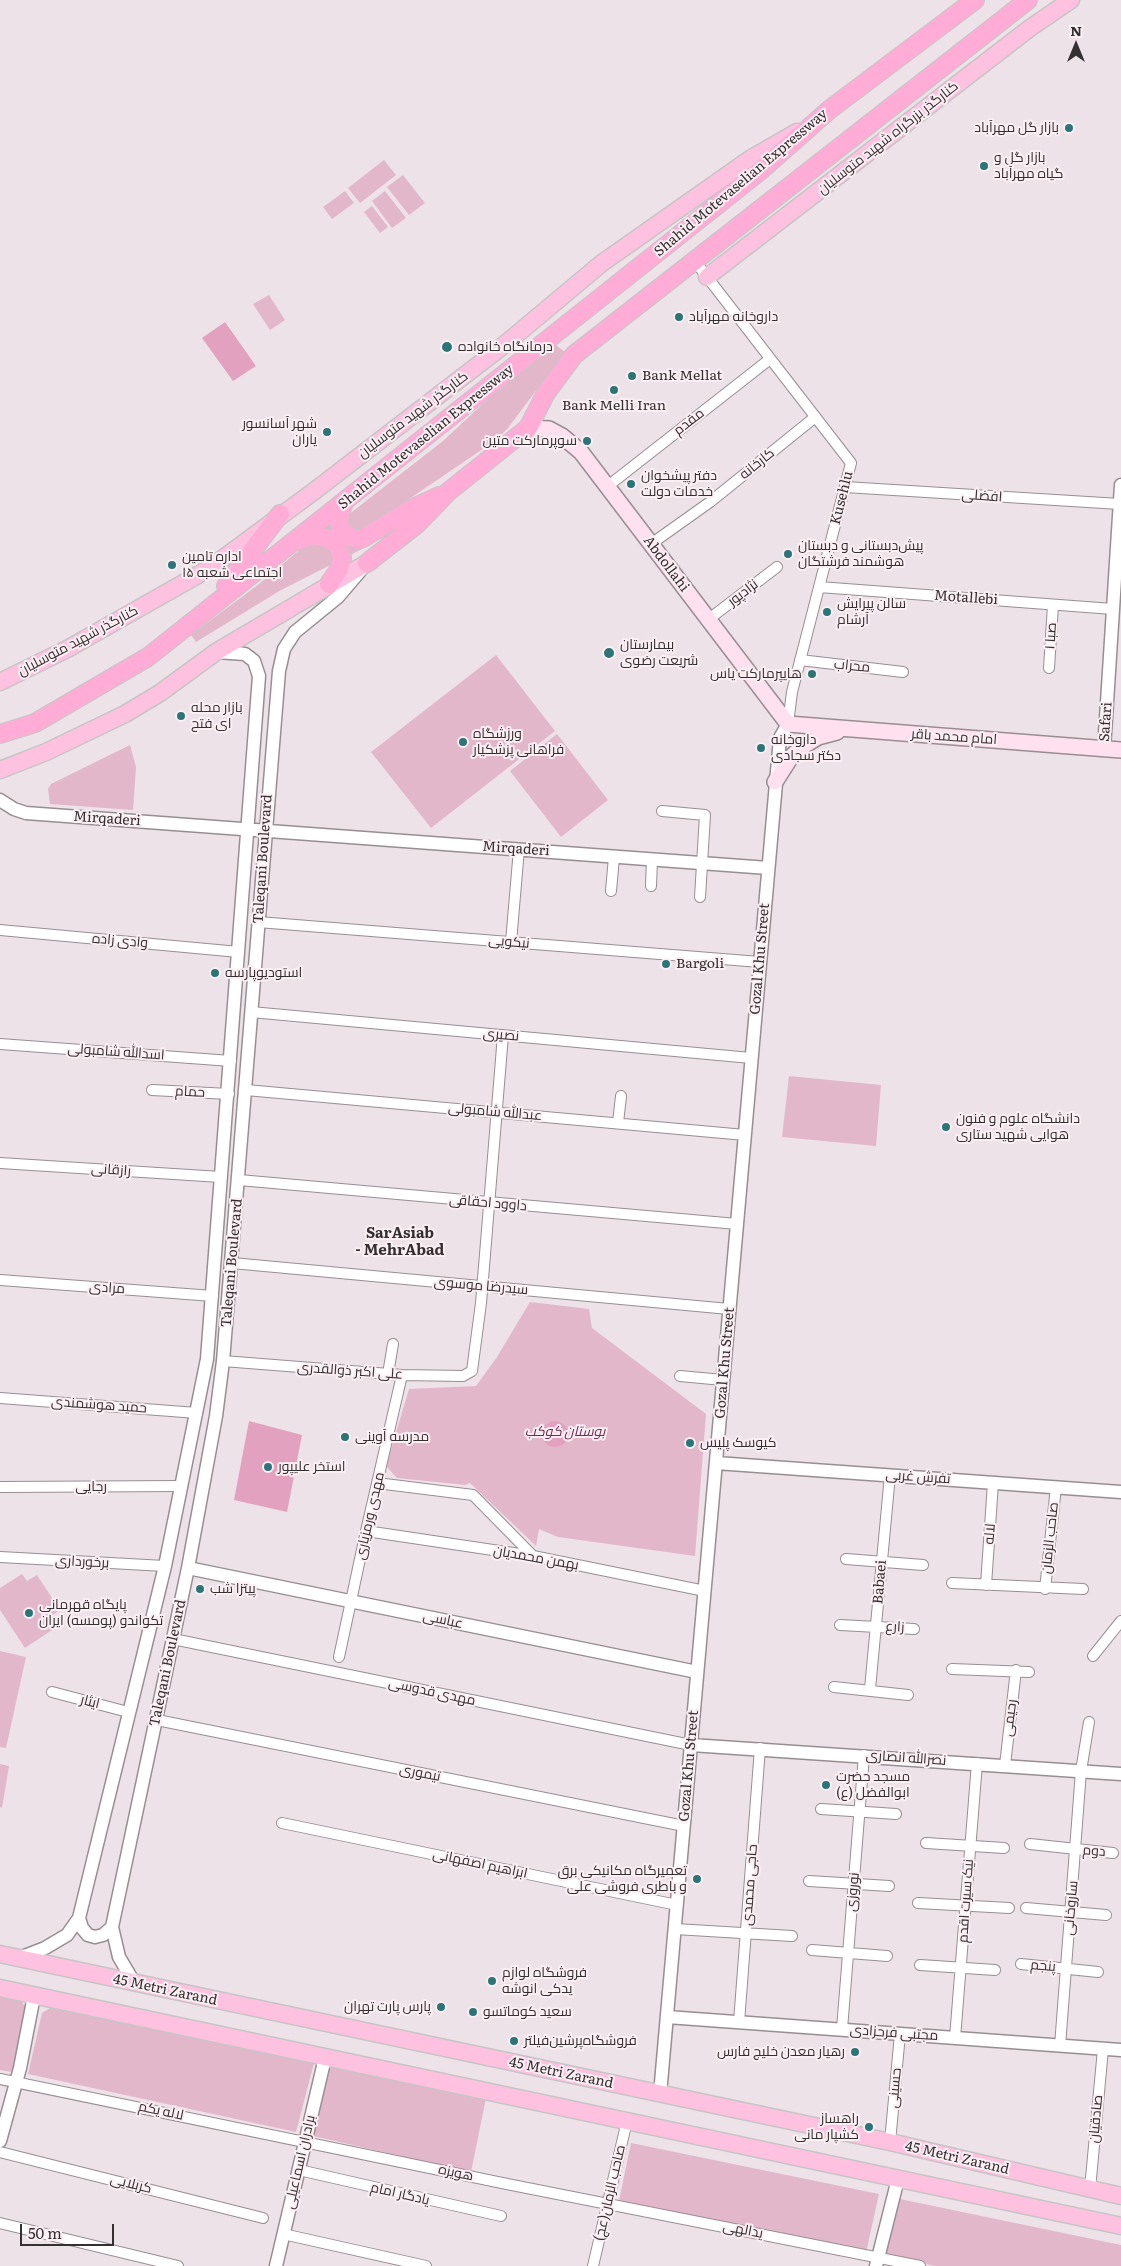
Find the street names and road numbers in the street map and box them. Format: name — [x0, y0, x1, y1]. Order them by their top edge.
street label: کنارگذر بزرگراه شهید متوسلیان — [814, 78, 962, 198]
street label: Shahid Motevaselian Expressway — [651, 106, 831, 260]
street label: Shahid Motevaselian Expressway — [335, 361, 517, 513]
street label: کنارگذر شهید متوسلیان — [354, 368, 472, 462]
street label: مقدم — [670, 405, 708, 439]
street label: کارخانه — [736, 445, 778, 483]
street label: Kusehlu — [827, 469, 857, 527]
street label: افضلی — [961, 486, 1003, 506]
street label: Abdollahi — [639, 533, 693, 595]
street label: نژادپور — [724, 576, 762, 610]
street label: Motallebi — [933, 587, 999, 609]
street label: کنارگذر شهید متوسلیان — [15, 602, 141, 680]
street label: صبا ۱ — [1042, 622, 1060, 650]
street label: محراب — [833, 656, 871, 676]
street label: Safari — [1096, 702, 1116, 742]
street label: امام محمد باقر — [910, 726, 998, 748]
street label: Taleqani Boulevard — [250, 794, 276, 924]
street label: Mirqaderi — [73, 808, 141, 830]
street label: Mirqaderi — [482, 838, 550, 860]
street label: Gozal Khu Street — [747, 903, 773, 1015]
street label: وادی زاده — [91, 930, 149, 952]
street label: نیکویی — [488, 932, 530, 952]
street label: نصیری — [482, 1025, 520, 1045]
street label: اسدالله شامبولی — [67, 1040, 165, 1064]
street label: حمام — [175, 1083, 205, 1101]
street label: عبدالله شامبولی — [447, 1100, 543, 1124]
street label: رازقانی — [91, 1160, 131, 1180]
street label: داوود احقاقی — [448, 1191, 528, 1215]
street label: Taleqani Boulevard — [218, 1198, 246, 1328]
street label: سیدرضا موسوی — [433, 1274, 529, 1298]
street label: مرادی — [88, 1278, 126, 1298]
street label: Gozal Khu Street — [712, 1307, 738, 1419]
street label: علی اکبر ذوالقدری — [297, 1359, 403, 1383]
street label: حمید هوشمندی — [51, 1393, 147, 1417]
street label: تفرش غربی — [885, 1466, 951, 1488]
street label: مهدی ورمزیاری — [352, 1470, 388, 1562]
street label: رجایی — [75, 1479, 107, 1495]
street label: صاحب الزمان — [1038, 1501, 1062, 1575]
street label: لاله — [981, 1523, 999, 1545]
street label: بهمن محمدیان — [492, 1542, 580, 1574]
street label: برخورداری — [54, 1552, 110, 1572]
street label: Babaei — [870, 1559, 890, 1605]
street label: Taleqani Boulevard — [146, 1598, 190, 1728]
street label: عباسی — [421, 1608, 465, 1632]
street label: زارع — [885, 1618, 905, 1636]
street label: مهدی قدوسی — [387, 1675, 477, 1709]
street label: ایثار — [79, 1691, 101, 1713]
street label: رحیمی — [999, 1698, 1021, 1738]
street label: Gozal Khu Street — [676, 1710, 702, 1822]
street label: نصرالله انصاری — [865, 1747, 947, 1769]
street label: تیموری — [398, 1761, 442, 1785]
street label: دوم — [1082, 1842, 1106, 1860]
street label: حاجی محمدی — [739, 1844, 761, 1926]
street label: ابراهیم اصفهانی — [431, 1846, 529, 1882]
street label: نیک سیرت اقدم — [955, 1858, 977, 1944]
street label: نوروزی — [843, 1872, 863, 1912]
street label: ساروخانی — [1060, 1880, 1082, 1936]
street label: پنجم — [1030, 1957, 1056, 1975]
street label: 45 Metri Zarand — [111, 1971, 219, 2009]
street label: مجتبی فرحزادی — [849, 2022, 939, 2044]
street label: 45 Metri Zarand — [507, 2054, 615, 2092]
street label: حسینی — [885, 2067, 905, 2109]
street label: صادقیان — [1086, 2094, 1106, 2144]
street label: لاله یکم — [137, 2098, 185, 2124]
street label: برادران اسماعیلی — [281, 2113, 319, 2211]
street label: 45 Metri Zarand — [903, 2138, 1011, 2178]
street label: صاحب الزمان(عج) — [591, 2143, 629, 2243]
street label: هویزه — [437, 2161, 475, 2185]
street label: کربلایی — [108, 2171, 154, 2197]
street label: یادگار امام — [369, 2179, 431, 2209]
street label: یدالهی — [722, 2218, 764, 2242]

